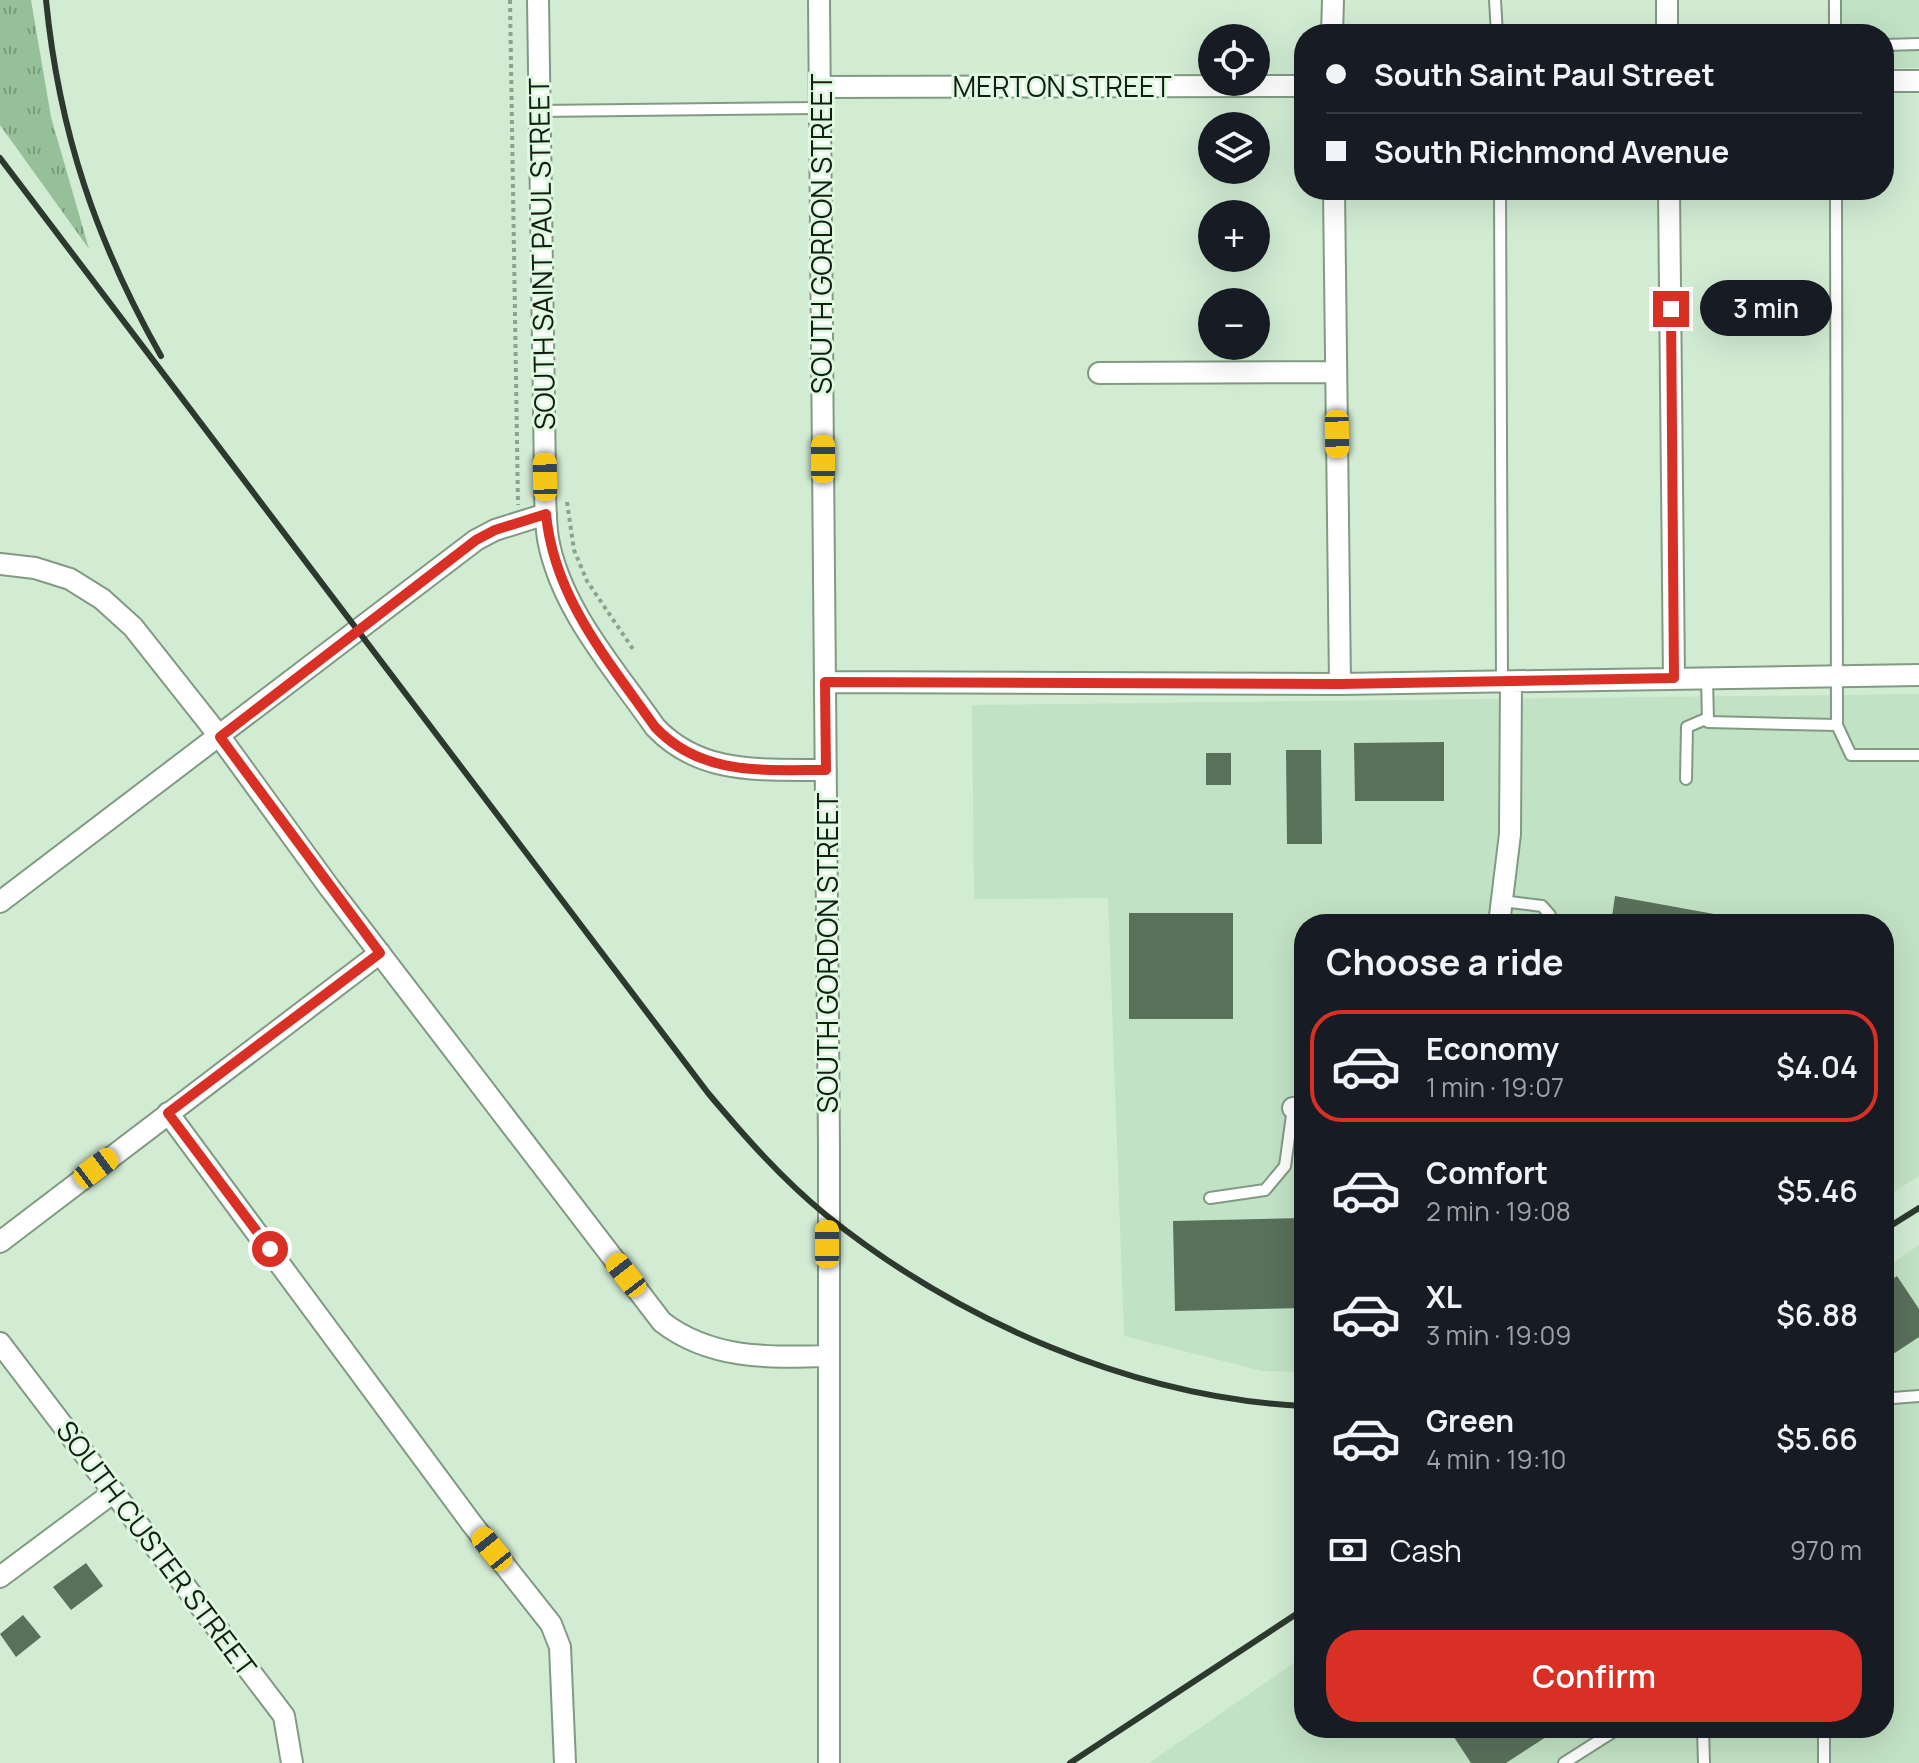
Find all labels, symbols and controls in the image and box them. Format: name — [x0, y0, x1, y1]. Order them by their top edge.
map controls — [1198, 24, 1270, 360]
button: locate — [1198, 24, 1270, 96]
text: South Saint Paul Street — [1374, 54, 1715, 95]
street label: MERTON STREET — [952, 67, 1172, 105]
street label: SOUTH GORDON STREET — [802, 74, 840, 394]
street label: SOUTH SAINT PAUL STREET — [519, 77, 563, 430]
button: layers — [1198, 112, 1270, 184]
text: South Richmond Avenue — [1374, 131, 1729, 172]
button: + — [1198, 200, 1270, 272]
callout: 3 min — [1699, 281, 1831, 337]
button: − — [1198, 288, 1270, 360]
text: 3 min — [1733, 290, 1799, 326]
route end — [1653, 291, 1689, 327]
car — [1325, 410, 1349, 458]
car — [811, 435, 835, 483]
car — [533, 453, 557, 501]
street label: SOUTH GORDON STREET — [808, 793, 846, 1113]
text: Choose a ride — [1326, 937, 1564, 986]
text: Economy — [1426, 1028, 1559, 1069]
icon: car — [1330, 1030, 1402, 1102]
text: $4.04 — [1776, 1046, 1858, 1087]
text: 1 min · 19:07 — [1426, 1069, 1564, 1105]
car — [70, 1144, 122, 1192]
text: Comfort — [1426, 1152, 1548, 1193]
icon: car — [1330, 1154, 1402, 1226]
text: $5.46 — [1777, 1170, 1858, 1211]
text: 2 min · 19:08 — [1426, 1193, 1571, 1229]
car — [815, 1220, 839, 1268]
route start — [252, 1231, 288, 1267]
car — [602, 1249, 650, 1301]
text: XL — [1426, 1276, 1462, 1317]
icon: car — [1330, 1278, 1402, 1350]
text: $6.88 — [1776, 1294, 1858, 1335]
text: 3 min · 19:09 — [1426, 1317, 1571, 1353]
text: Green — [1426, 1400, 1514, 1441]
icon: car — [1330, 1402, 1402, 1474]
street label: SOUTH CUSTER STREET — [48, 1412, 266, 1684]
text: $5.66 — [1776, 1418, 1858, 1459]
text: 4 min · 19:10 — [1426, 1441, 1566, 1477]
car — [468, 1523, 516, 1575]
icon: cash — [1326, 1528, 1370, 1572]
text: Cash — [1390, 1530, 1462, 1571]
text: 970 m — [1790, 1532, 1862, 1568]
button: Confirm — [1326, 1630, 1862, 1722]

